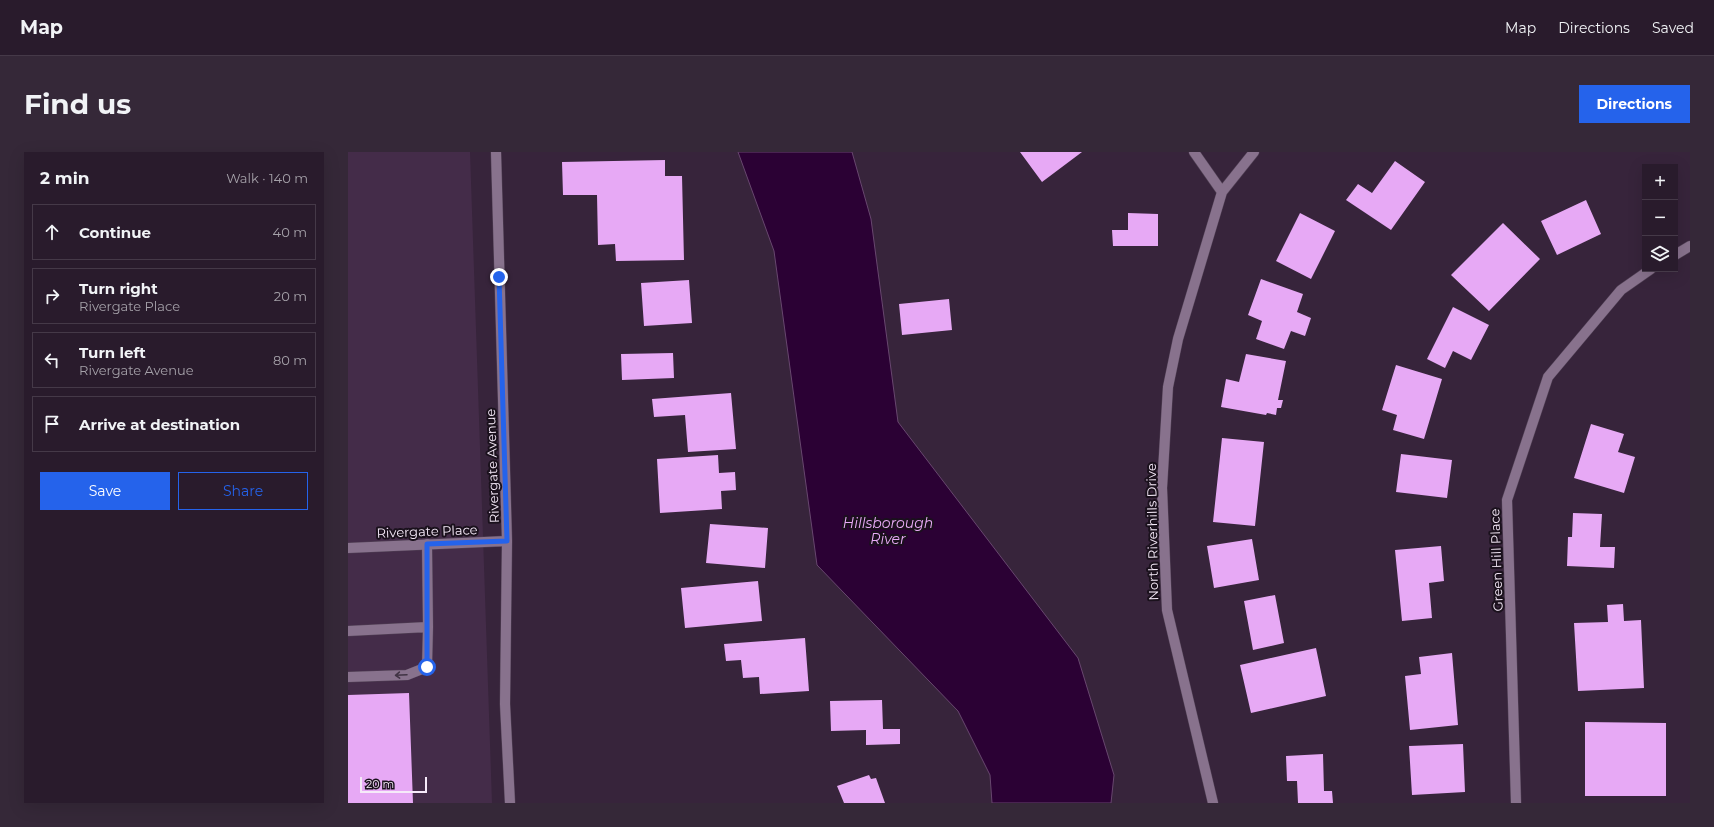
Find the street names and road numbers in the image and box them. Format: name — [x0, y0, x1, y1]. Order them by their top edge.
street label: Rivergate Avenue — [482, 408, 502, 524]
street label: North Riverhills Drive — [1143, 463, 1161, 601]
street label: Green Hill Place — [1486, 508, 1506, 612]
street label: Rivergate Place — [376, 521, 478, 541]

